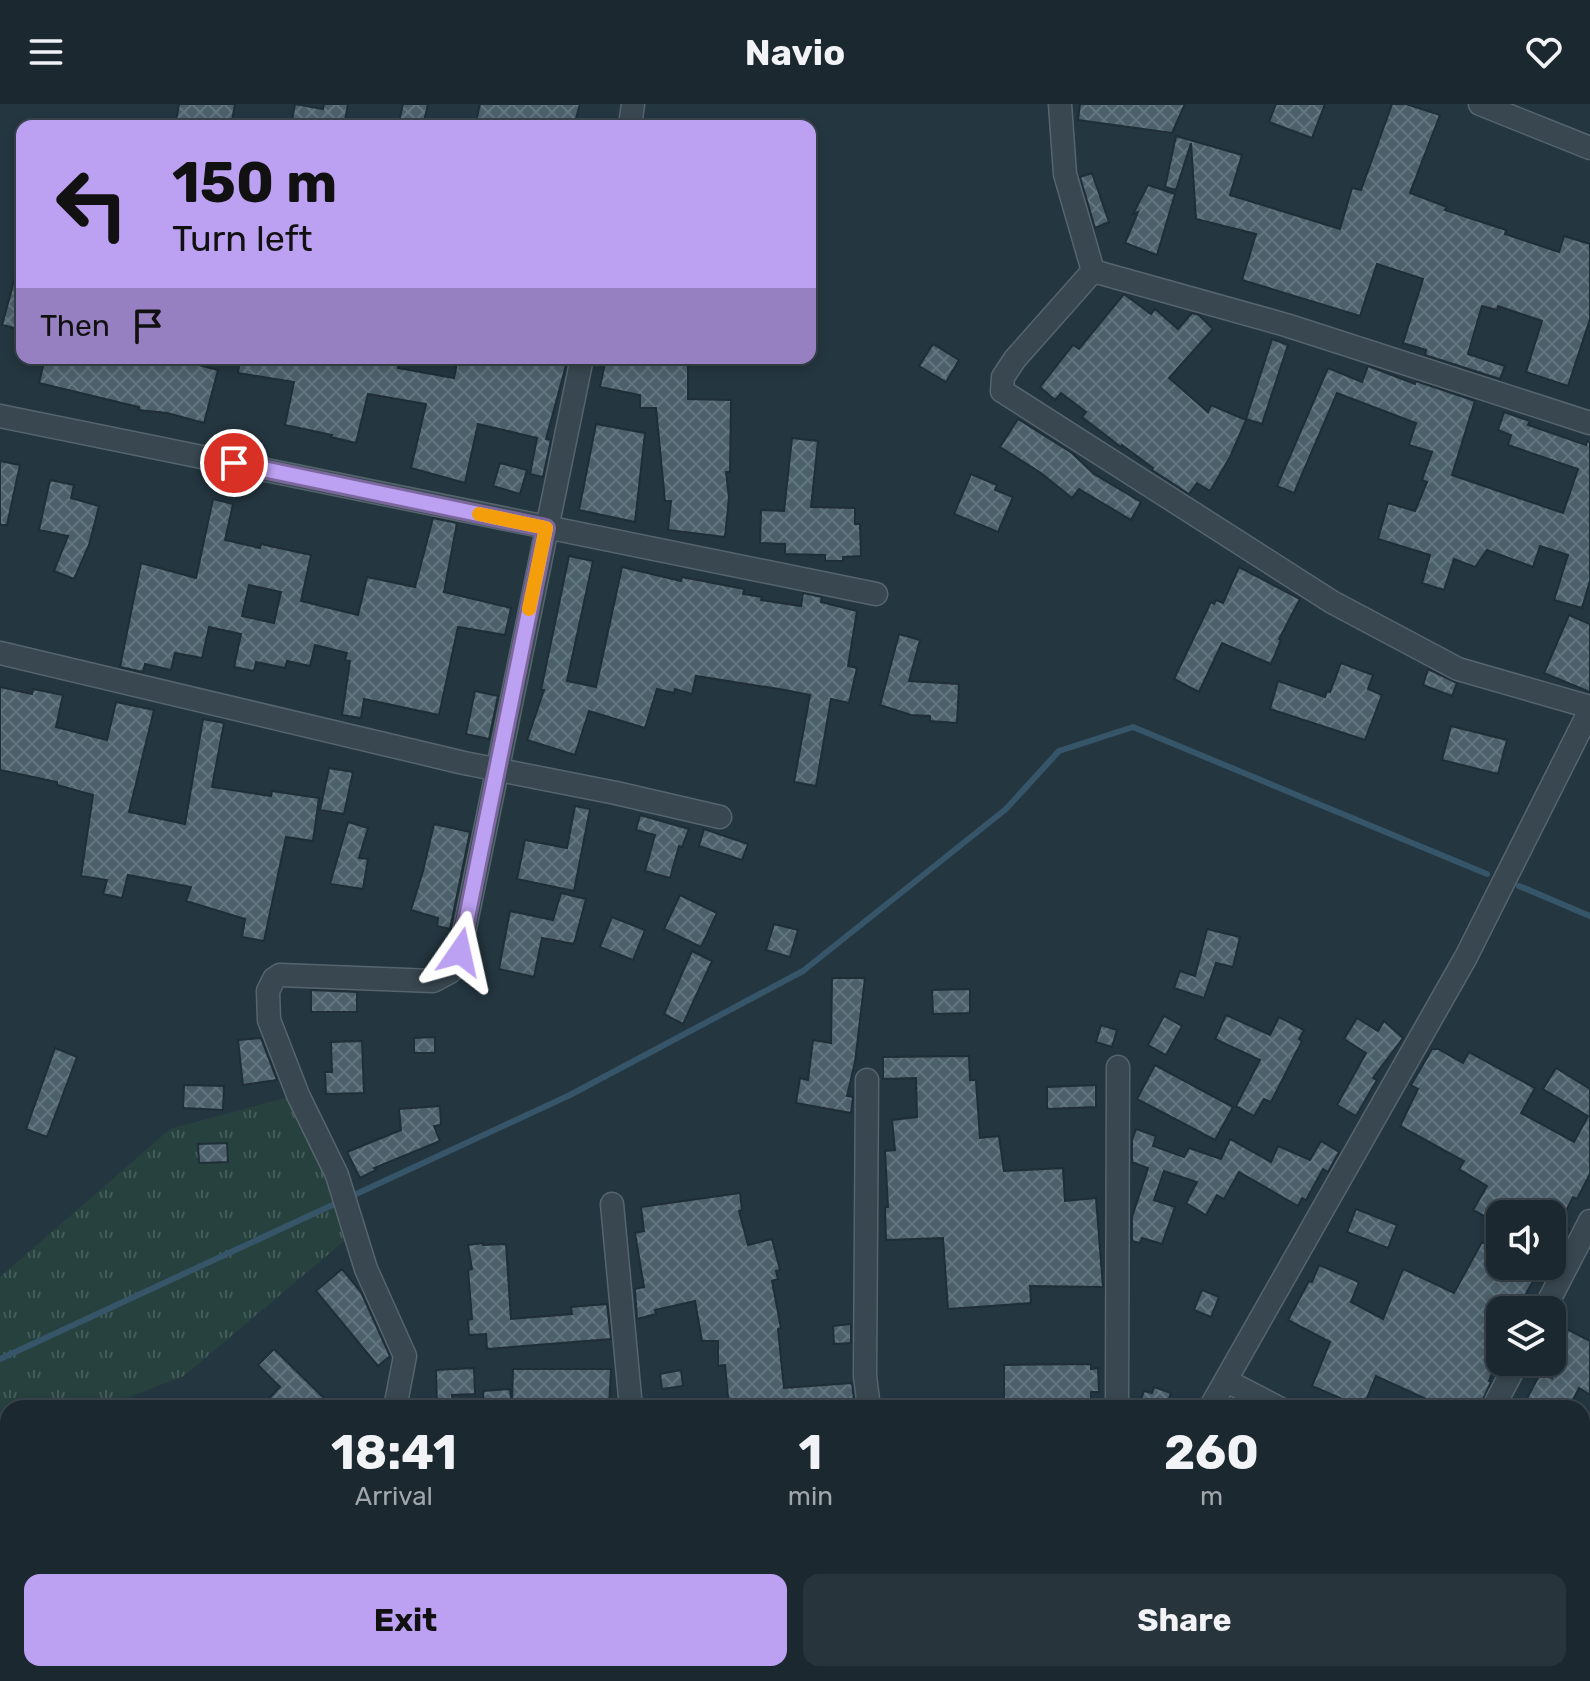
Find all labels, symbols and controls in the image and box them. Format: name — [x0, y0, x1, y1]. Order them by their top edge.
icon: menu — [24, 30, 68, 74]
icon: heart — [1522, 30, 1566, 74]
text: Navio — [745, 31, 845, 74]
text: 150 m — [172, 150, 337, 216]
icon: left — [40, 152, 144, 256]
text: Turn left — [172, 217, 313, 260]
icon: arrive — [126, 304, 170, 348]
text: Then — [40, 308, 110, 344]
pin — [200, 429, 268, 497]
icon: arrive — [212, 441, 256, 485]
position arrow — [418, 910, 502, 994]
map controls — [1486, 1200, 1566, 1376]
button: sound — [1486, 1200, 1566, 1280]
button: layers — [1486, 1296, 1566, 1376]
text: 18:41 — [331, 1424, 457, 1481]
text: 1 — [798, 1424, 822, 1481]
text: 260 — [1164, 1424, 1259, 1481]
text: Arrival — [355, 1481, 433, 1512]
text: min — [788, 1481, 833, 1512]
text: m — [1200, 1481, 1223, 1512]
button: Exit — [24, 1574, 787, 1666]
button: Share — [803, 1574, 1566, 1666]

